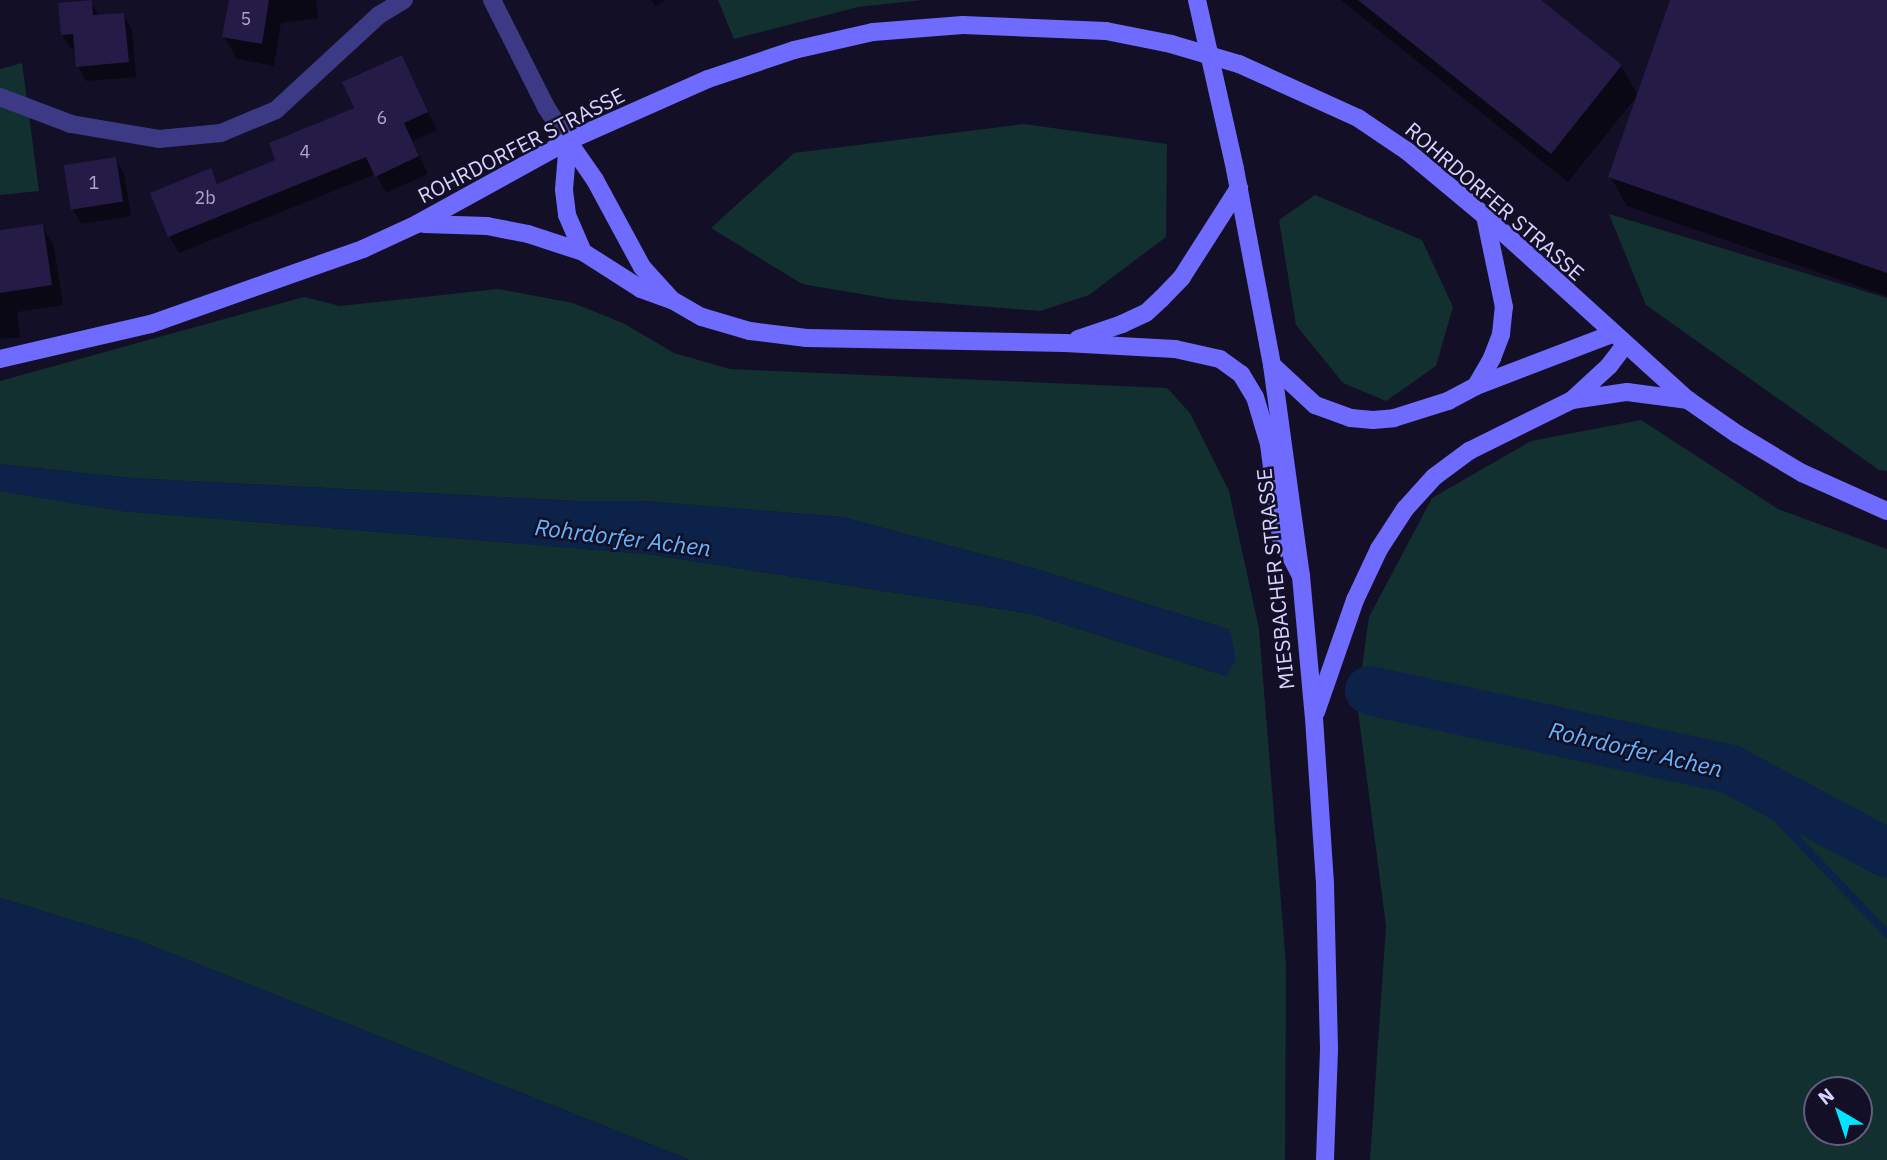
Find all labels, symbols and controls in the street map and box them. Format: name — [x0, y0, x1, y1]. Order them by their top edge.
house number: 5 — [241, 8, 251, 30]
street label: ROHRDORFER STRASSE — [414, 82, 628, 208]
house number: 6 — [377, 107, 387, 129]
street label: ROHRDORFER STRASSE — [1401, 117, 1589, 285]
house number: 4 — [300, 141, 310, 163]
house number: 1 — [89, 172, 99, 194]
house number: 2b — [194, 187, 216, 209]
street label: MIESBACHER STRASSE — [1251, 467, 1299, 691]
water label: Rohrdorfer Achen — [533, 512, 713, 562]
water label: Rohrdorfer Achen — [1546, 716, 1726, 782]
north arrow — [1803, 1076, 1873, 1146]
text: N — [1813, 1083, 1839, 1110]

